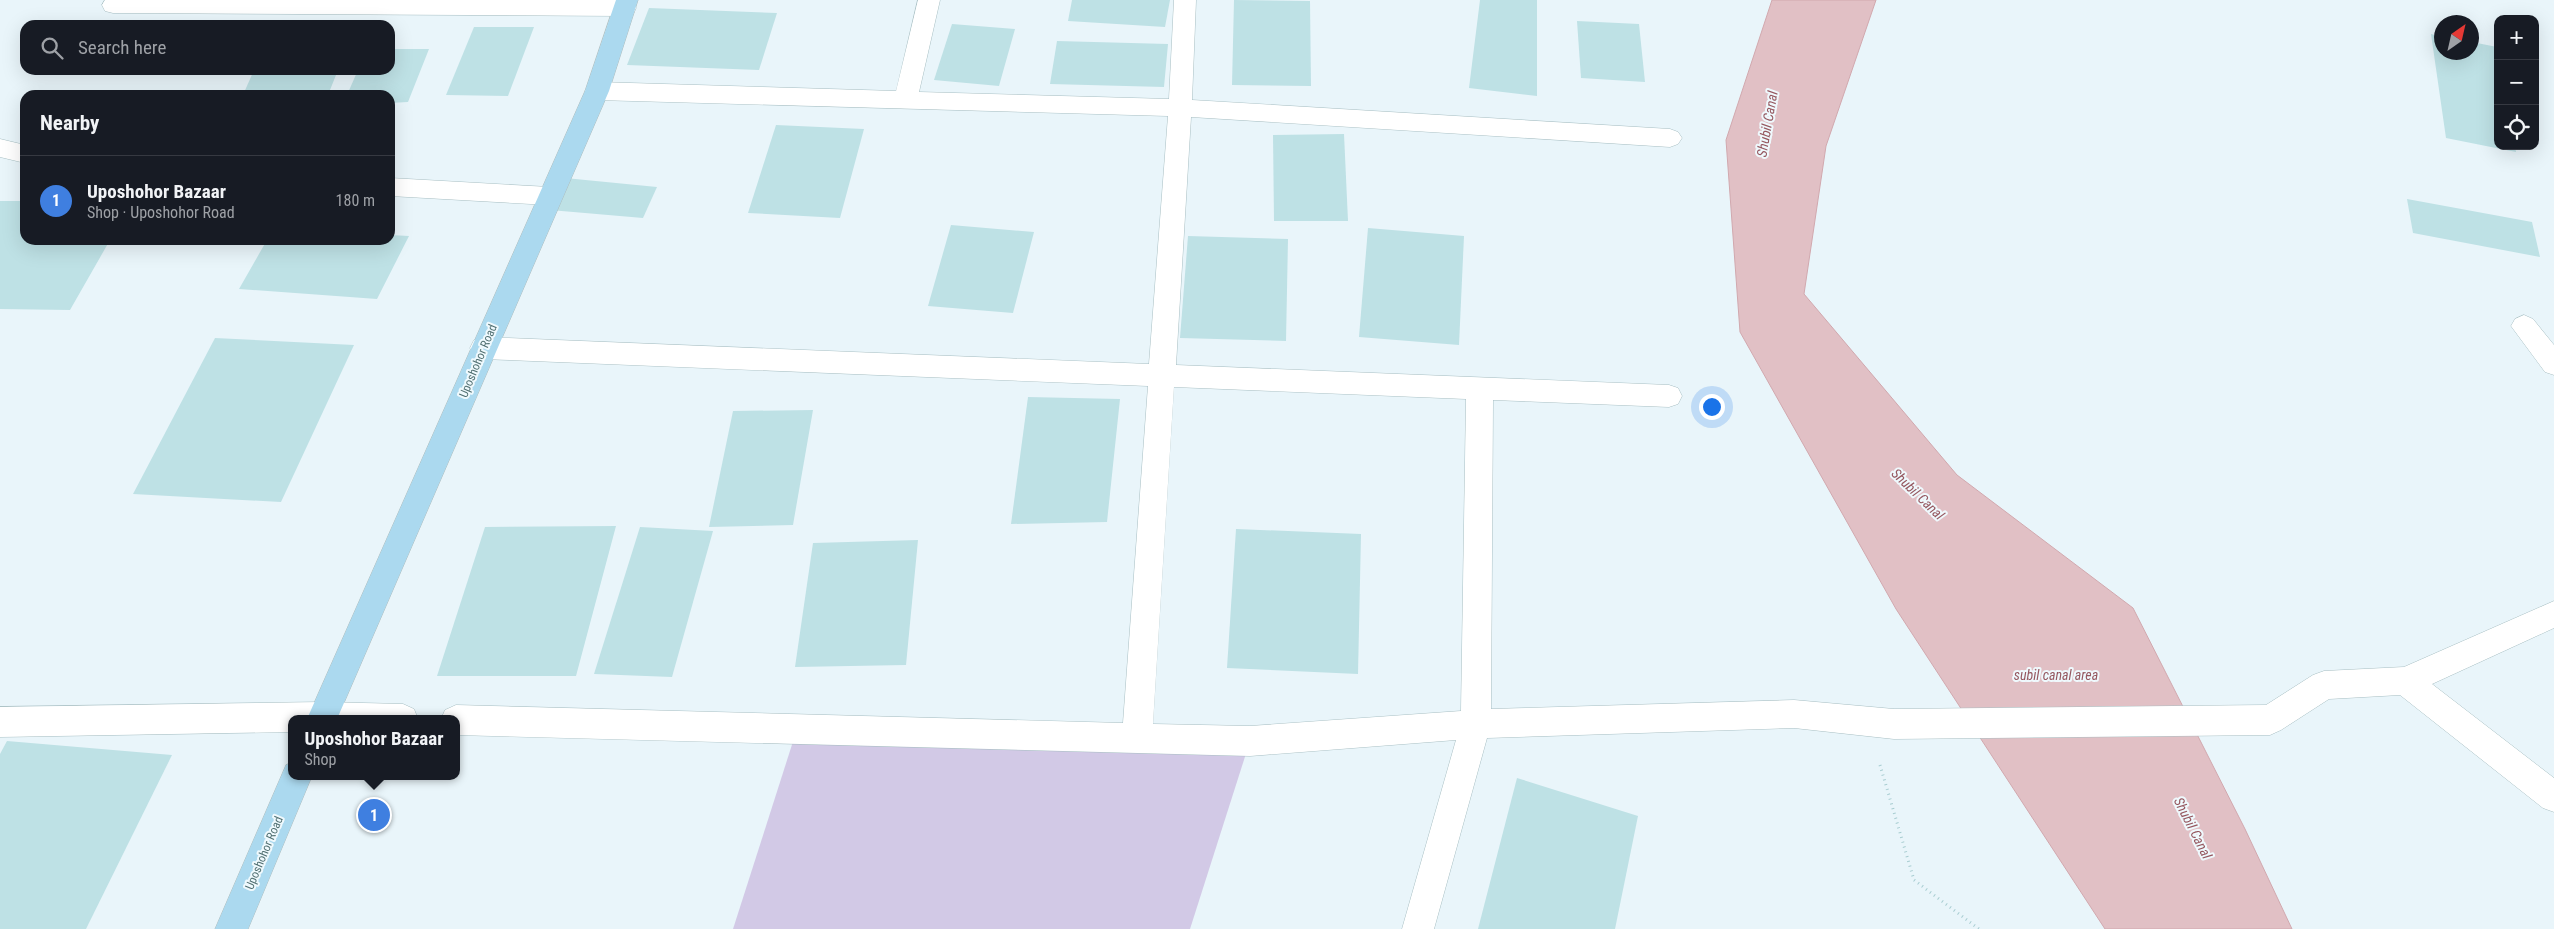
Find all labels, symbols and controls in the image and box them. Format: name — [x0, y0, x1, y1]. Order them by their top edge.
north arrow — [2434, 15, 2479, 60]
map controls — [2494, 15, 2539, 150]
button: + — [2494, 15, 2539, 60]
search box — [20, 20, 395, 75]
icon: search — [38, 34, 66, 62]
text: Search here — [78, 36, 166, 59]
button: − — [2494, 60, 2539, 105]
water label: Shubil Canal — [1753, 89, 1781, 158]
button: locate — [2494, 105, 2539, 150]
text: Nearby — [40, 111, 99, 135]
text: Uposhohor Bazaar — [87, 180, 226, 203]
text: 1 — [52, 191, 60, 210]
text: 180 m — [336, 191, 375, 210]
text: Shop · Uposhohor Road — [87, 203, 235, 222]
street label: Uposhohor Road — [456, 322, 500, 400]
your location — [1699, 394, 1725, 420]
water label: Shubil Canal — [1888, 465, 1948, 524]
water label: subil canal area — [2014, 667, 2098, 683]
popup — [288, 715, 460, 780]
text: Uposhohor Bazaar — [304, 727, 444, 750]
text: Shop — [304, 750, 336, 769]
water label: Shubil Canal — [2171, 795, 2216, 862]
pin: 1 — [358, 796, 390, 834]
street label: Uposhohor Road — [242, 814, 286, 892]

